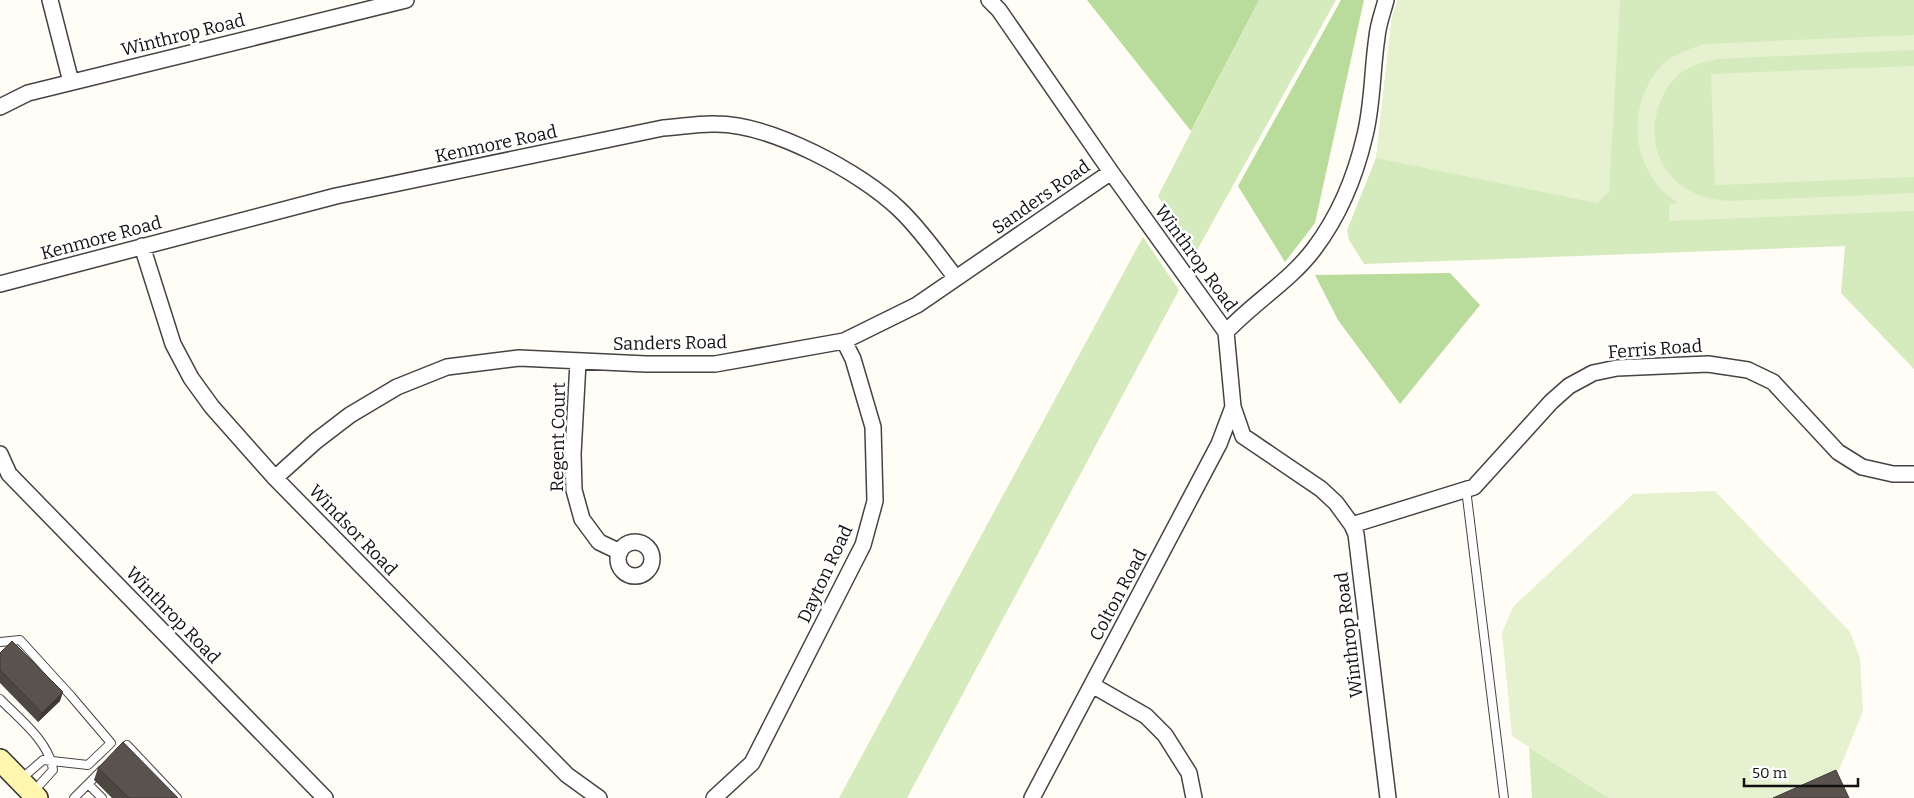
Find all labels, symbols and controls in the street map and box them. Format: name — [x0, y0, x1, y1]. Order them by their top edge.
street label: Winthrop Road — [119, 9, 247, 61]
street label: Kenmore Road — [433, 120, 559, 168]
street label: Sanders Road — [988, 155, 1094, 239]
street label: Winthrop Road — [1150, 200, 1242, 316]
street label: Kenmore Road — [38, 211, 164, 265]
street label: Sanders Road — [613, 331, 728, 355]
street label: Ferris Road — [1607, 335, 1703, 363]
street label: Regent Court — [546, 382, 570, 492]
street label: Windsor Road — [304, 480, 402, 580]
street label: Dayton Road — [793, 521, 857, 626]
street label: Colton Road — [1085, 545, 1151, 645]
street label: Winthrop Road — [121, 562, 225, 668]
street label: Winthrop Road — [1330, 571, 1368, 699]
scale bar — [1744, 756, 1858, 788]
text: 50 m — [1752, 764, 1788, 782]

